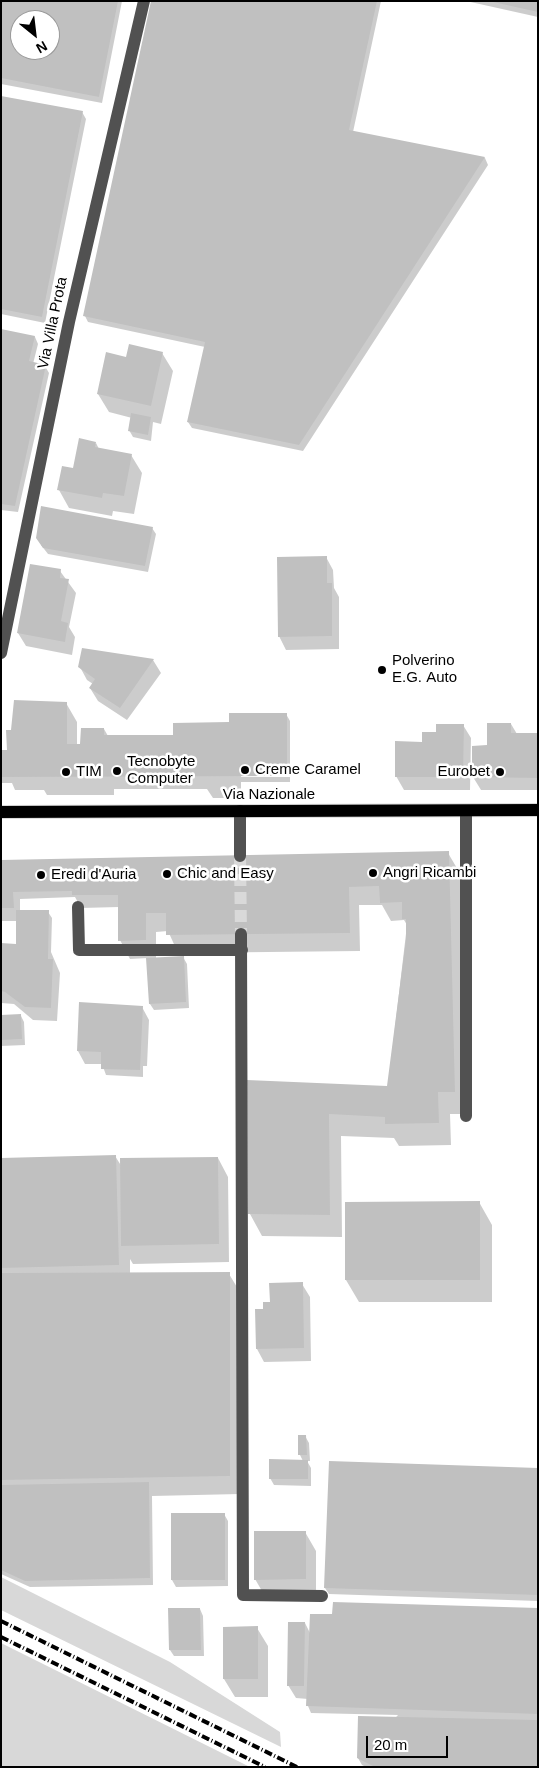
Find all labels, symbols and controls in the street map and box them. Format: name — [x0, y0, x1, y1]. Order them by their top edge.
north arrow — [10, 10, 60, 60]
text: N — [33, 38, 50, 57]
street label: Via Villa Prota — [34, 275, 72, 371]
place label: Polverino E.G. Auto — [392, 652, 457, 687]
marker: Polverino E.G. Auto — [376, 664, 388, 676]
place label: Tecnobyte Computer — [127, 753, 195, 788]
place label: Creme Caramel — [255, 761, 361, 779]
place label: TIM — [76, 763, 102, 781]
place label: Eurobet — [437, 763, 490, 781]
marker: Creme Caramel — [239, 764, 251, 776]
marker: Tecnobyte Computer — [111, 765, 123, 777]
marker: TIM — [60, 766, 72, 778]
marker: Eurobet — [494, 766, 506, 778]
street label: Via Nazionale — [223, 786, 315, 804]
place label: Angri Ricambi — [383, 864, 476, 882]
place label: Chic and Easy — [177, 865, 274, 883]
place label: Eredi d'Auria — [51, 866, 136, 884]
marker: Angri Ricambi — [367, 867, 379, 879]
marker: Chic and Easy — [161, 868, 173, 880]
marker: Eredi d'Auria — [35, 869, 47, 881]
scale bar — [369, 1726, 452, 1758]
text: 20 m — [374, 1736, 407, 1753]

